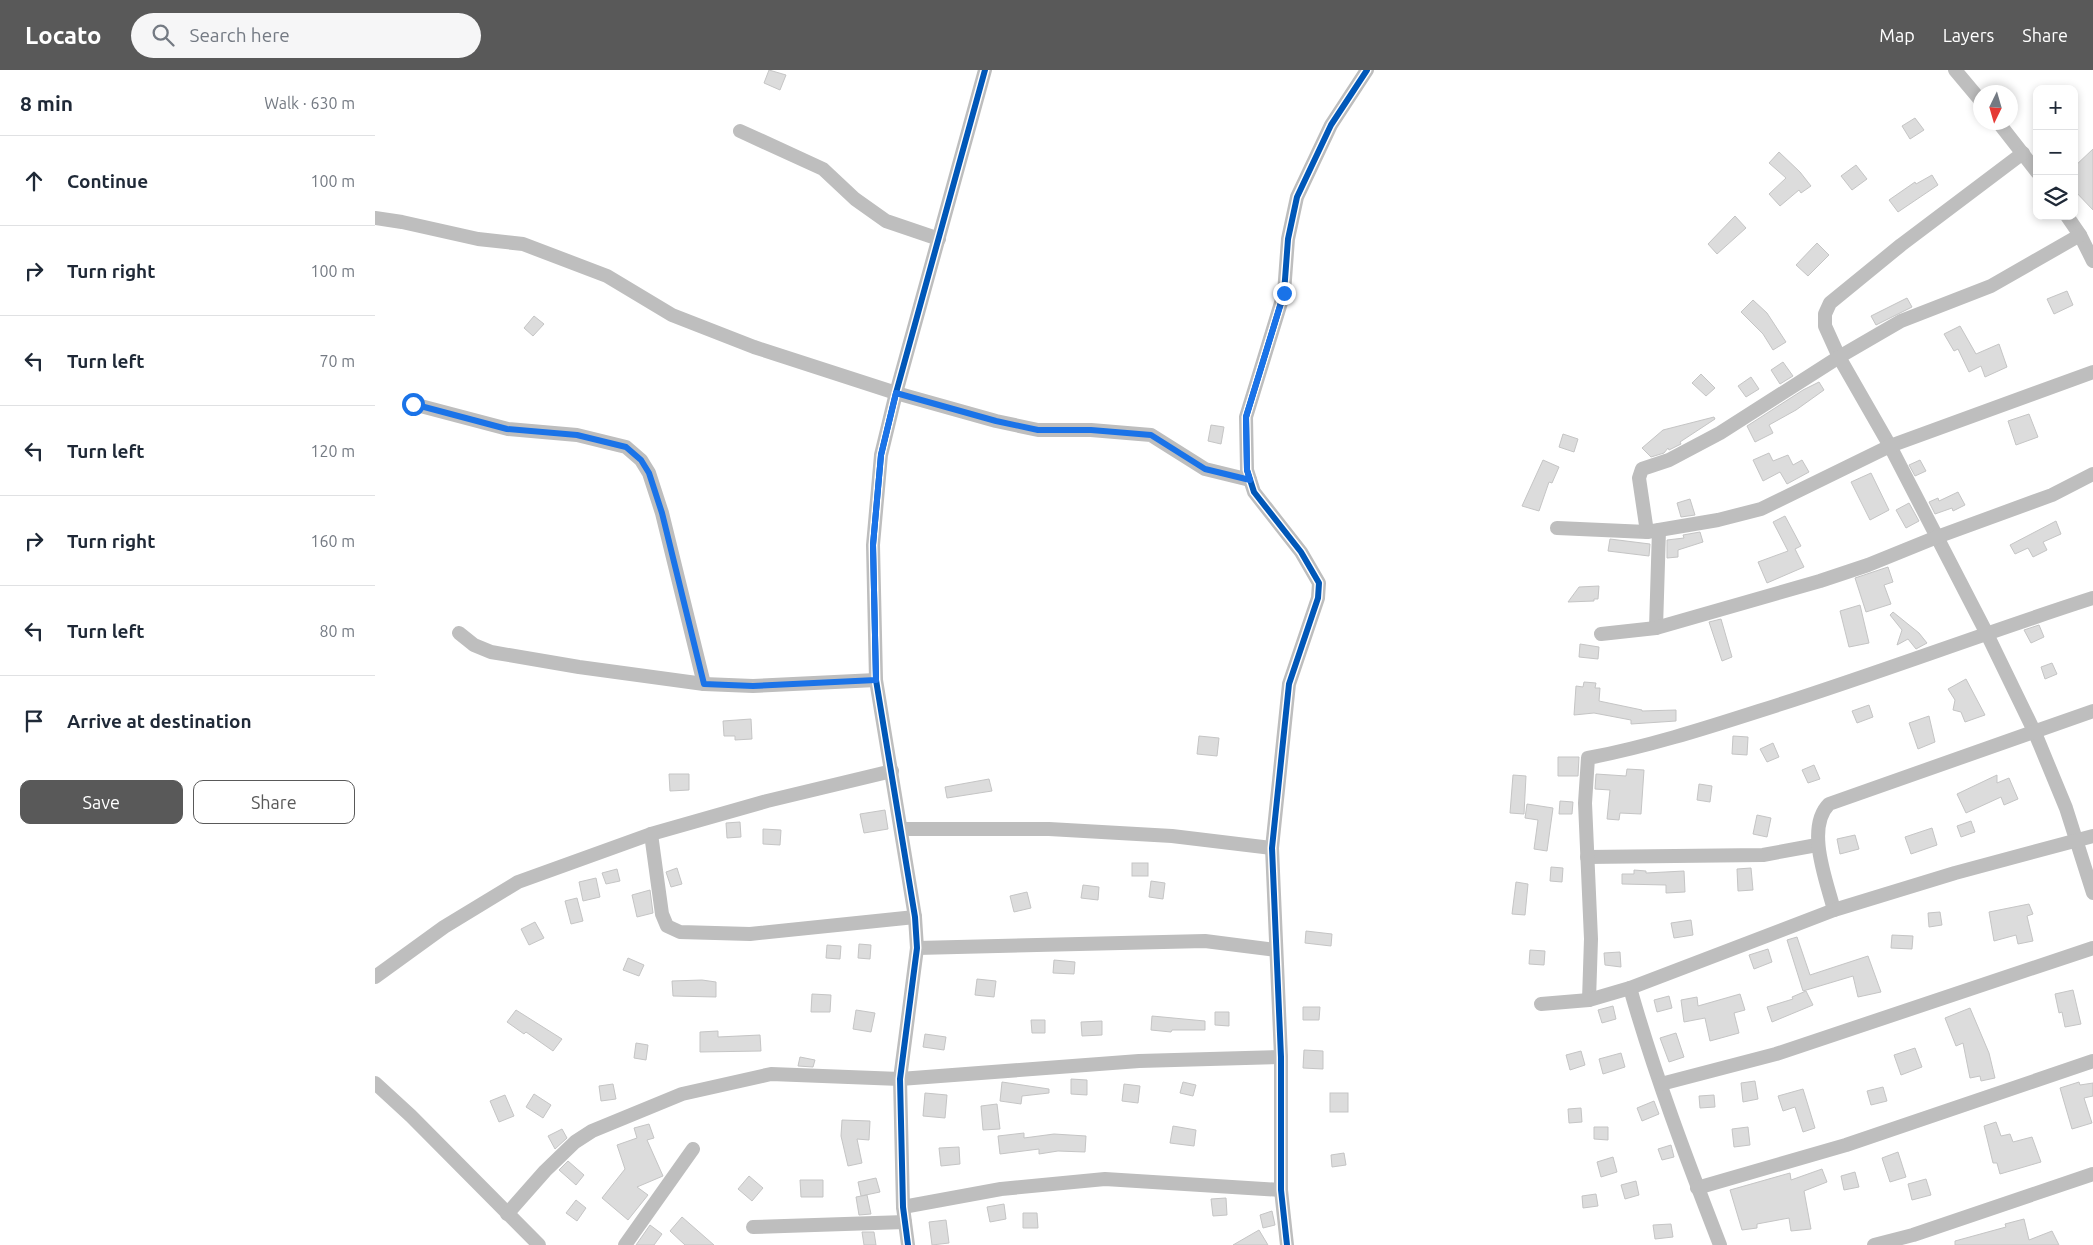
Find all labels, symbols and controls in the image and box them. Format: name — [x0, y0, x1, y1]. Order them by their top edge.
search box — [131, 13, 481, 58]
icon: search — [149, 21, 177, 49]
text: Locato — [25, 22, 101, 49]
text: Search here — [189, 24, 290, 46]
text: Map — [1879, 25, 1915, 45]
text: Layers — [1943, 25, 1994, 45]
text: Share — [2022, 25, 2068, 45]
north arrow — [1973, 85, 2018, 130]
map controls — [2033, 85, 2078, 220]
button: + — [2033, 85, 2078, 130]
text: 8 min — [20, 91, 73, 115]
text: Walk · 630 m — [264, 94, 355, 112]
button: − — [2033, 130, 2078, 175]
icon: ahead — [20, 167, 48, 195]
text: Continue — [67, 170, 148, 192]
text: 100 m — [310, 172, 355, 190]
button: layers — [2033, 175, 2078, 220]
icon: right — [20, 257, 48, 285]
text: Turn right — [67, 260, 155, 282]
text: 100 m — [310, 262, 355, 280]
route end — [1273, 282, 1296, 305]
icon: left — [20, 347, 48, 375]
text: Turn left — [67, 350, 145, 372]
text: 70 m — [319, 352, 355, 370]
route start — [402, 393, 425, 416]
icon: left — [20, 437, 48, 465]
text: Turn left — [67, 440, 145, 462]
text: 120 m — [310, 442, 355, 460]
icon: right — [20, 527, 48, 555]
text: Turn right — [67, 530, 155, 552]
text: 160 m — [310, 532, 355, 550]
icon: left — [20, 617, 48, 645]
text: Turn left — [67, 620, 145, 642]
text: 80 m — [319, 622, 355, 640]
icon: arrive — [20, 707, 48, 735]
text: Arrive at destination — [67, 710, 252, 732]
button: Save — [20, 780, 183, 824]
button: Share — [193, 780, 355, 824]

